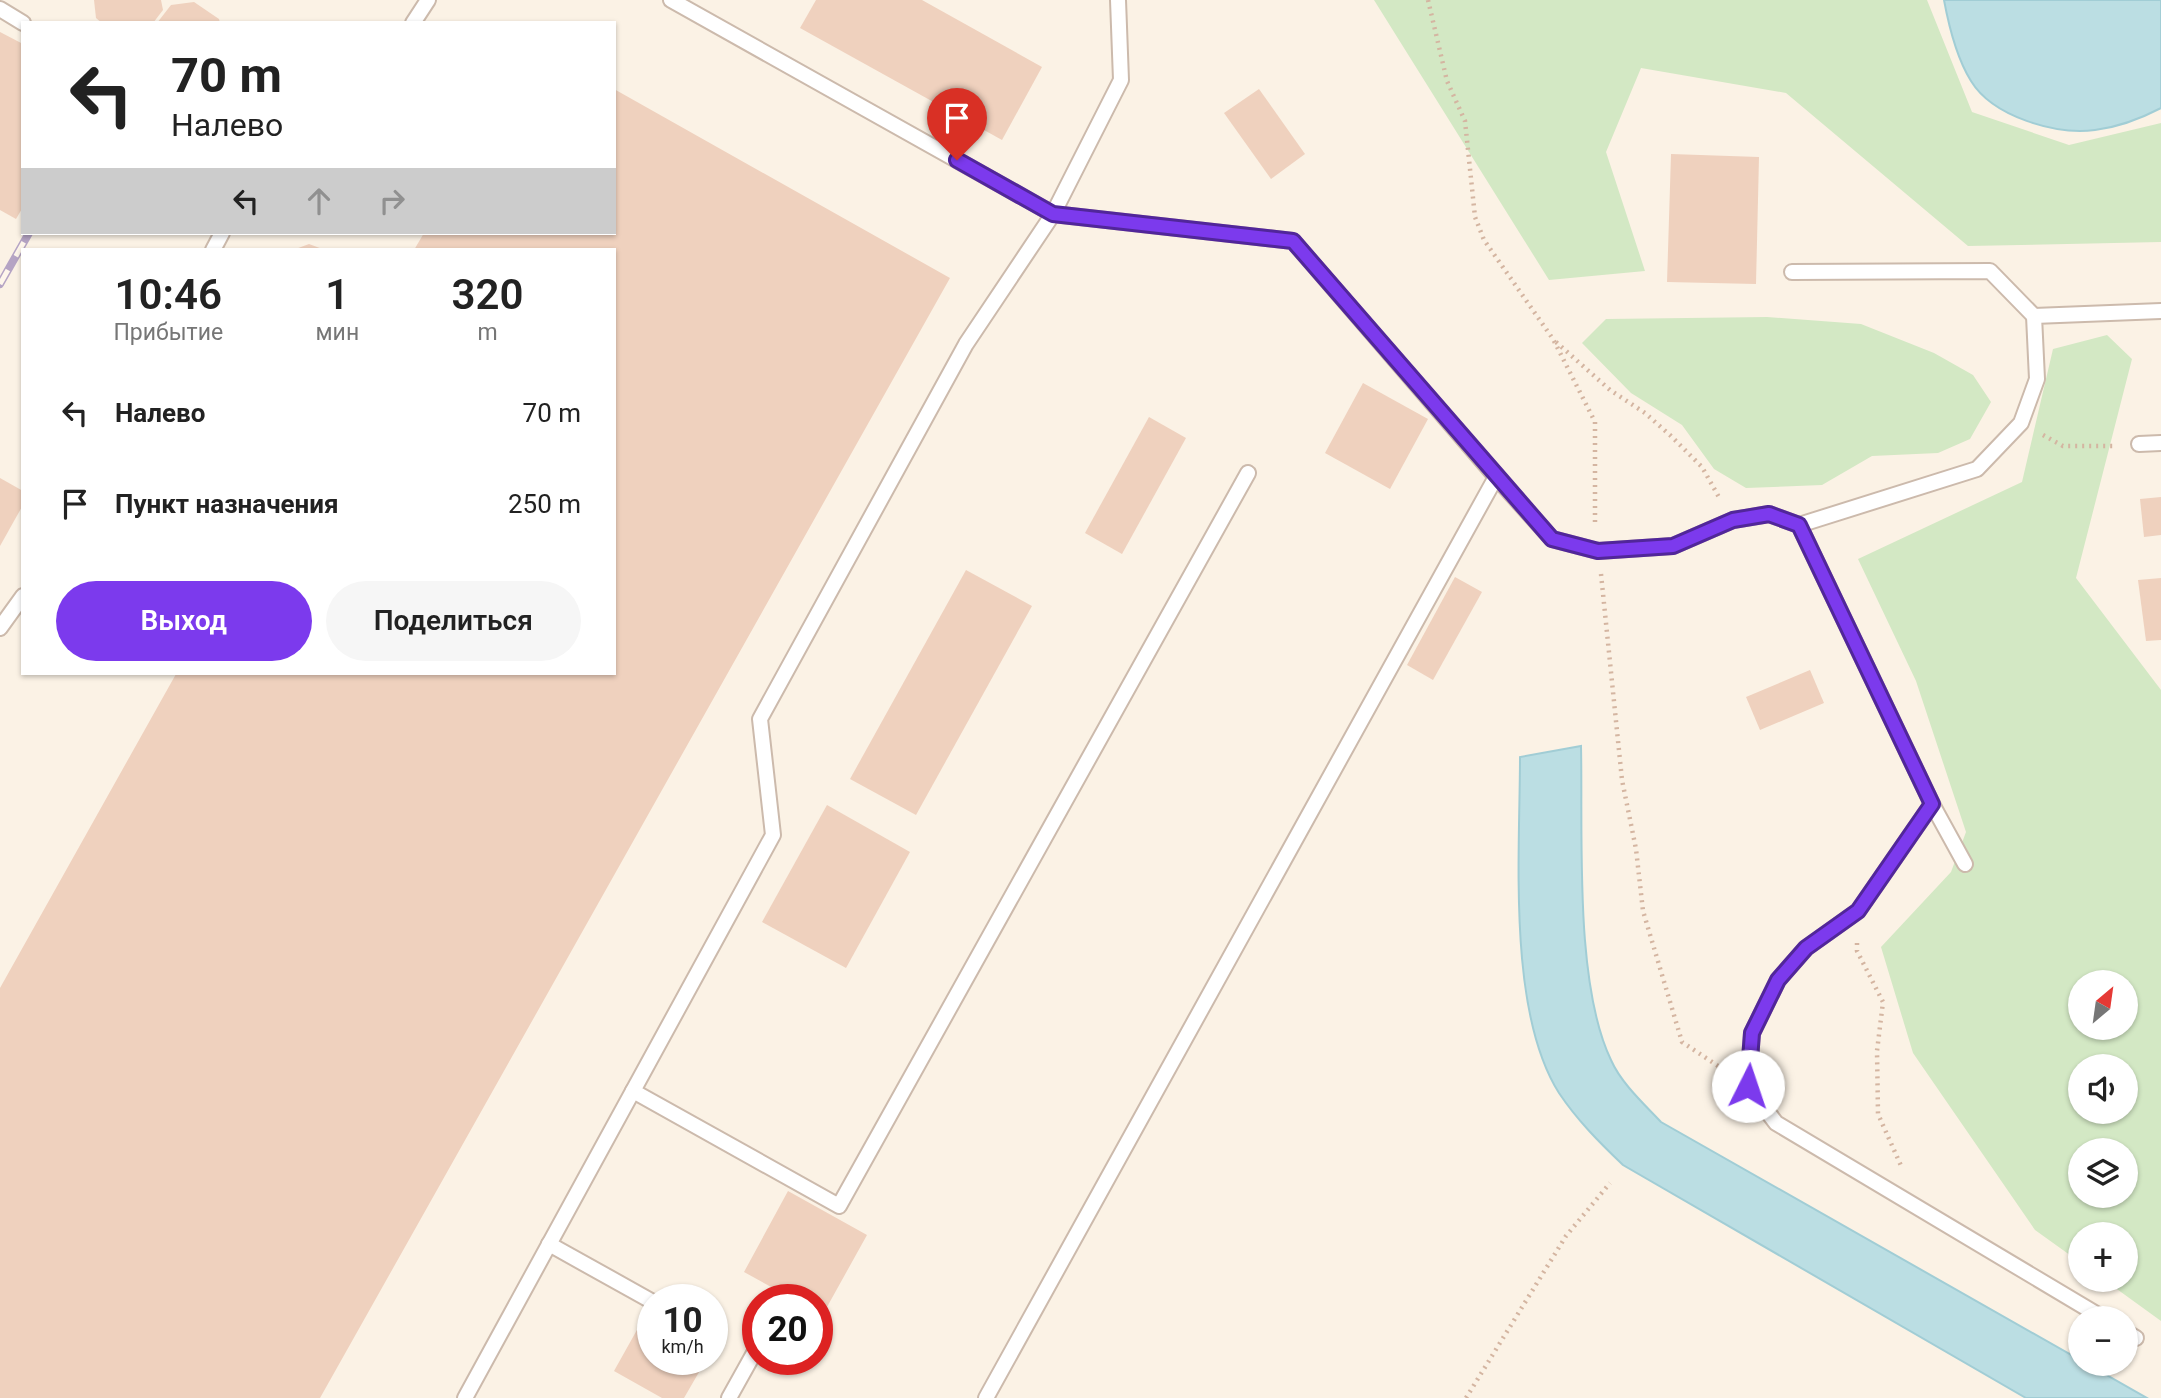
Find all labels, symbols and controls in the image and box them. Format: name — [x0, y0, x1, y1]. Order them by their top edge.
text: 70 m — [171, 47, 282, 104]
icon: left — [56, 49, 147, 140]
pin — [927, 88, 987, 160]
icon: arrive — [938, 99, 976, 137]
text: Налево — [171, 106, 283, 144]
icon: left — [227, 182, 265, 220]
icon: ahead — [300, 182, 338, 220]
icon: right — [373, 182, 411, 220]
text: 10:46 — [115, 270, 222, 319]
text: 1 — [325, 270, 349, 319]
text: 320 — [452, 270, 524, 319]
text: Прибытие — [113, 319, 223, 346]
text: мин — [316, 319, 359, 346]
text: m — [478, 319, 498, 346]
icon: left — [56, 394, 94, 432]
text: Налево — [115, 398, 205, 428]
text: 70 m — [523, 398, 581, 428]
icon: arrive — [56, 485, 94, 523]
text: Пункт назначения — [115, 489, 339, 519]
text: 250 m — [508, 489, 581, 519]
button: Выход — [56, 581, 312, 661]
button: Поделиться — [326, 581, 581, 661]
north arrow — [2068, 970, 2138, 1040]
map controls — [2068, 970, 2138, 1376]
position arrow — [1711, 1049, 1785, 1123]
button: sound — [2068, 1054, 2138, 1124]
button: layers — [2068, 1138, 2138, 1208]
button: + — [2068, 1222, 2138, 1292]
speed limit sign: 20 — [742, 1284, 833, 1375]
text: 10 — [662, 1300, 703, 1341]
button: − — [2068, 1306, 2138, 1376]
text: km/h — [661, 1336, 704, 1357]

